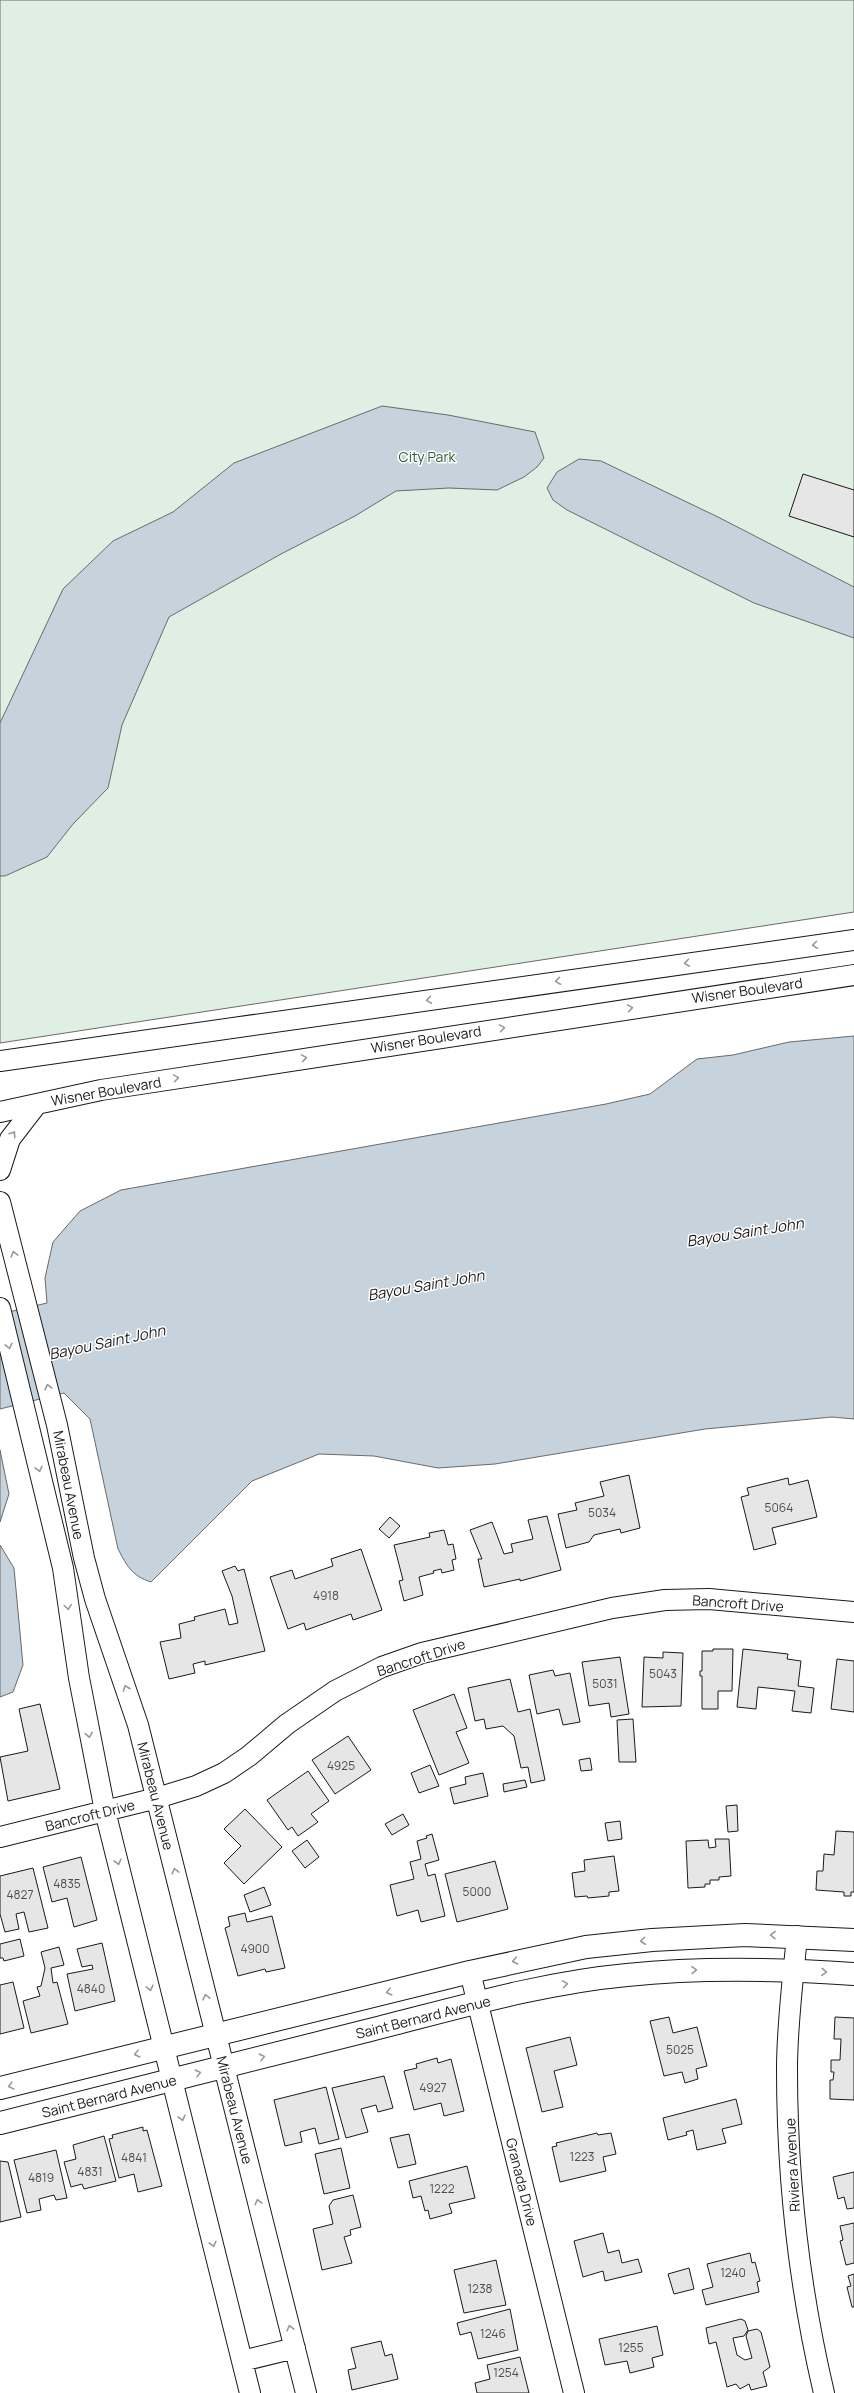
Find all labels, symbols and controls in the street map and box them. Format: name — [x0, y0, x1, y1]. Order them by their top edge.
park label: City Park — [399, 447, 456, 466]
one-way arrow — [812, 940, 818, 949]
one-way arrow — [683, 958, 690, 967]
street label: Wisner Boulevard — [690, 973, 804, 1007]
one-way arrow — [555, 976, 561, 985]
one-way arrow — [426, 995, 432, 1004]
one-way arrow — [627, 1004, 633, 1013]
street label: Wisner Boulevard — [369, 1021, 483, 1057]
one-way arrow — [499, 1024, 505, 1033]
one-way arrow — [301, 1054, 307, 1063]
street label: Wisner Boulevard — [49, 1072, 163, 1110]
one-way arrow — [173, 1074, 179, 1083]
one-way arrow — [8, 1131, 16, 1138]
water label: Bayou Saint John — [685, 1212, 806, 1252]
one-way arrow — [10, 1251, 19, 1258]
water label: Bayou Saint John — [366, 1264, 487, 1306]
water label: Bayou Saint John — [47, 1319, 168, 1365]
one-way arrow — [5, 1343, 13, 1349]
one-way arrow — [44, 1384, 52, 1391]
street label: Mirabeau Avenue — [49, 1429, 89, 1541]
one-way arrow — [34, 1465, 43, 1472]
house number: 5064 — [765, 1499, 793, 1516]
house number: 5034 — [588, 1504, 616, 1521]
house number: 4918 — [313, 1587, 339, 1604]
street label: Bancroft Drive — [692, 1590, 784, 1616]
one-way arrow — [63, 1604, 72, 1610]
street label: Bancroft Drive — [374, 1634, 468, 1680]
house number: 5043 — [649, 1665, 677, 1682]
house number: 5031 — [592, 1675, 618, 1692]
one-way arrow — [122, 1685, 130, 1692]
one-way arrow — [84, 1732, 92, 1738]
street label: Mirabeau Avenue — [133, 1740, 179, 1852]
house number: 4925 — [327, 1757, 355, 1774]
street label: Bancroft Drive — [43, 1795, 137, 1835]
one-way arrow — [113, 1858, 122, 1865]
one-way arrow — [172, 1868, 180, 1874]
house number: 4835 — [53, 1875, 81, 1892]
house number: 5000 — [463, 1883, 491, 1900]
house number: 4827 — [7, 1886, 33, 1903]
one-way arrow — [770, 1931, 776, 1939]
one-way arrow — [640, 1936, 646, 1945]
house number: 4900 — [240, 1940, 270, 1957]
one-way arrow — [512, 1957, 518, 1965]
one-way arrow — [691, 1965, 697, 1974]
one-way arrow — [821, 1968, 827, 1977]
house number: 4840 — [77, 1980, 105, 1997]
one-way arrow — [562, 1980, 568, 1989]
one-way arrow — [145, 1985, 153, 1991]
one-way arrow — [386, 1987, 393, 1996]
street label: Saint Bernard Avenue — [354, 1991, 492, 2043]
one-way arrow — [203, 1994, 211, 2000]
house number: 5025 — [666, 2041, 694, 2058]
one-way arrow — [134, 2050, 140, 2058]
one-way arrow — [258, 2053, 265, 2062]
street label: Mirabeau Avenue — [212, 2054, 258, 2166]
street label: Saint Bernard Avenue — [40, 2070, 178, 2122]
one-way arrow — [195, 2070, 202, 2078]
house number: 4927 — [419, 2079, 447, 2096]
one-way arrow — [8, 2081, 14, 2089]
one-way arrow — [177, 2114, 186, 2121]
street label: Riviera Avenue — [780, 2118, 804, 2212]
street label: Granada Drive — [502, 2136, 542, 2228]
house number: 1223 — [570, 2148, 595, 2165]
house number: 4841 — [121, 2149, 147, 2166]
house number: 4831 — [77, 2163, 103, 2180]
house number: 4819 — [28, 2169, 54, 2186]
house number: 1222 — [429, 2180, 455, 2197]
one-way arrow — [254, 2199, 263, 2206]
one-way arrow — [209, 2241, 217, 2247]
house number: 1240 — [720, 2264, 746, 2281]
house number: 1238 — [467, 2280, 493, 2297]
one-way arrow — [286, 2325, 294, 2331]
house number: 1246 — [480, 2325, 506, 2342]
house number: 1255 — [618, 2339, 644, 2356]
house number: 1254 — [493, 2364, 519, 2381]

